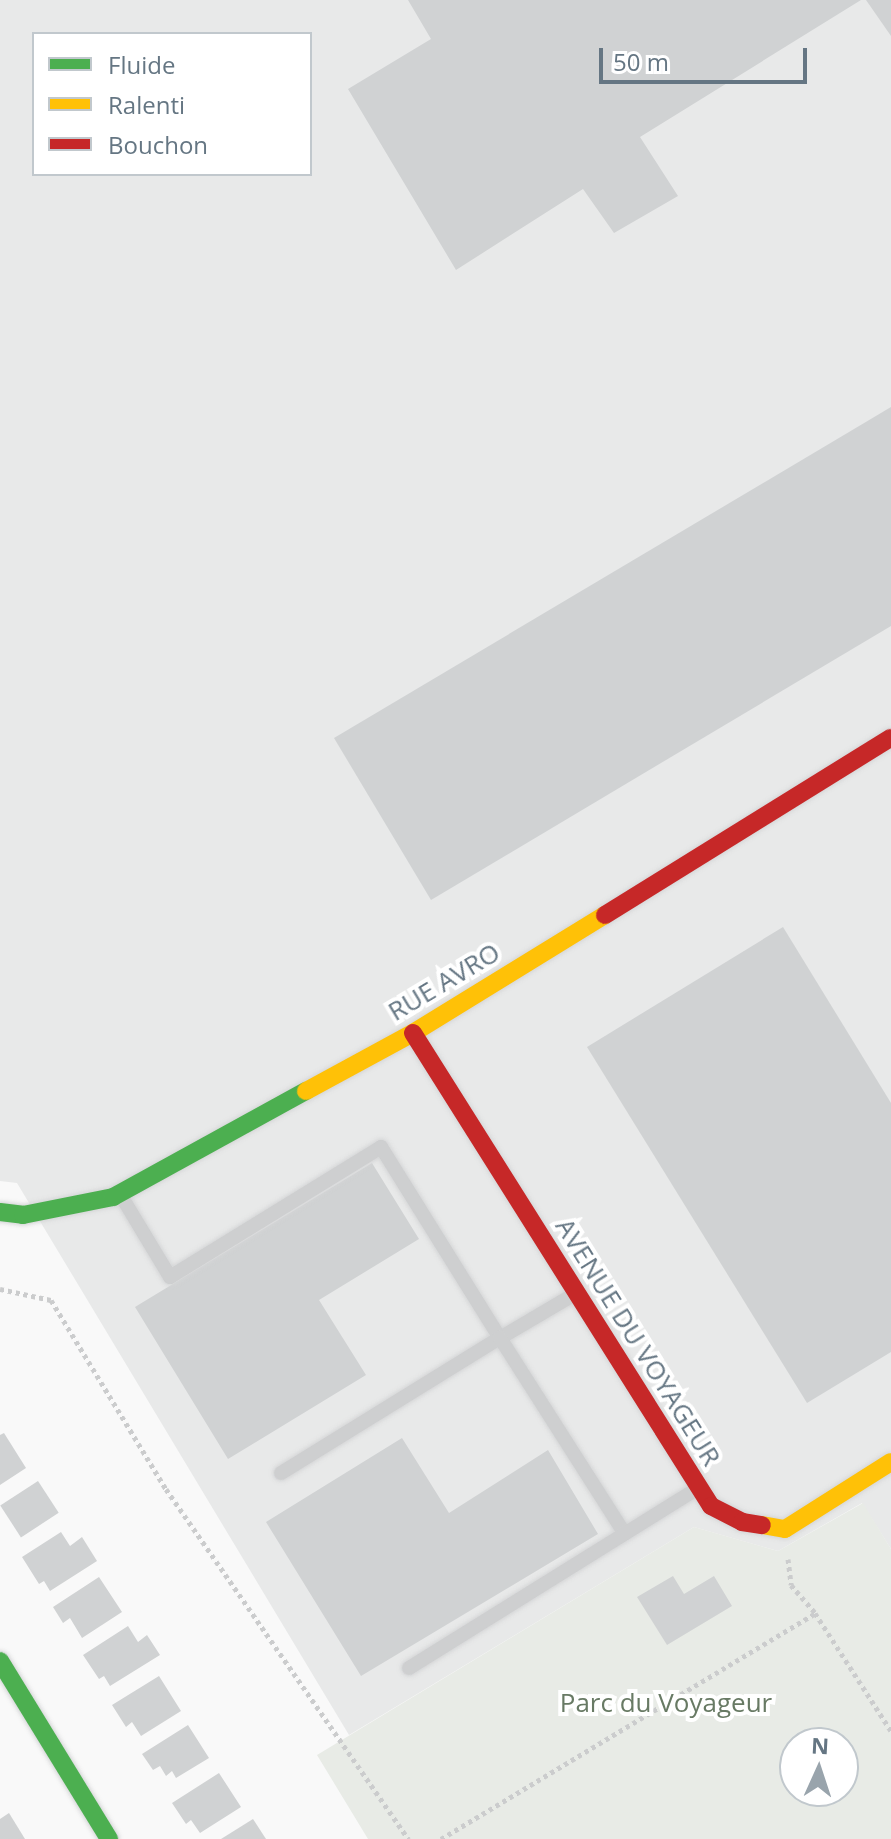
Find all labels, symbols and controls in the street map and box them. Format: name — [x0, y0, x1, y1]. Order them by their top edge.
legend — [32, 32, 312, 176]
scale bar — [603, 32, 811, 82]
text: 50 m — [613, 45, 669, 78]
text: Fluide — [108, 48, 175, 81]
text: Ralenti — [108, 88, 185, 121]
text: Bouchon — [108, 128, 208, 161]
street label: RUE AVRO — [383, 937, 505, 1027]
street label: AVENUE DU VOYAGEUR — [549, 1213, 727, 1471]
park label: Parc du Voyageur — [560, 1687, 772, 1719]
north arrow — [779, 1727, 859, 1807]
text: N — [810, 1730, 830, 1760]

